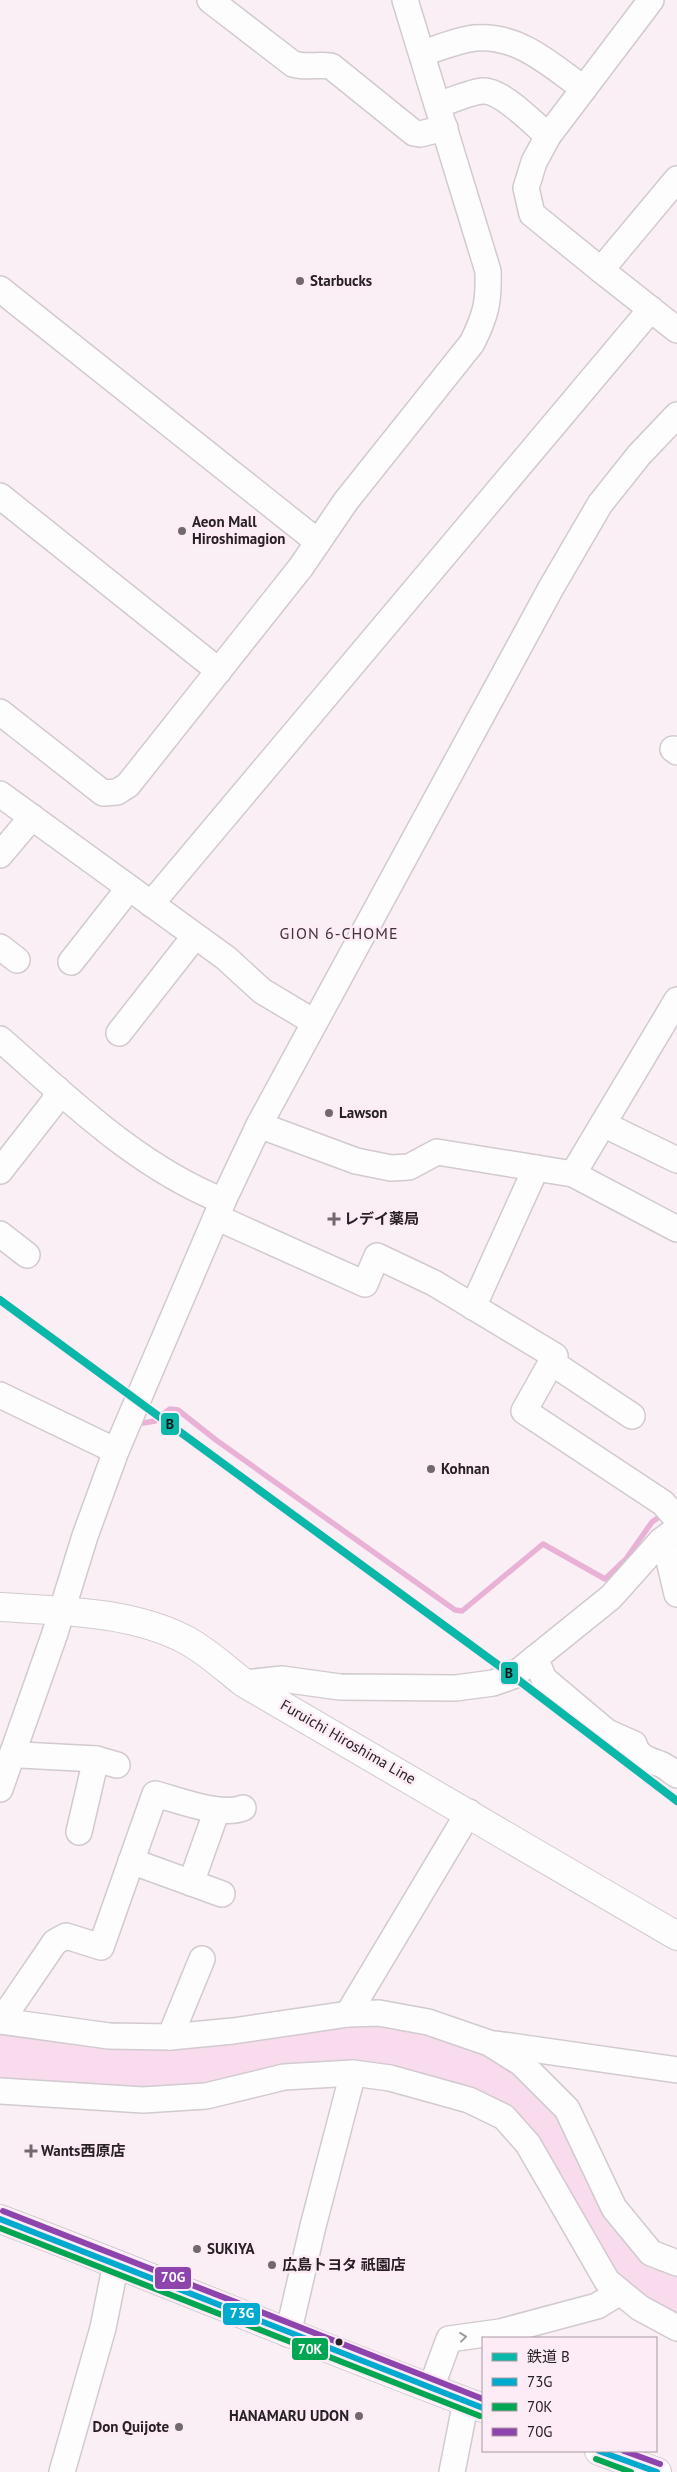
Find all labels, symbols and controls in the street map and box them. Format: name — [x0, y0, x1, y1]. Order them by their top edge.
place label: Starbucks — [310, 271, 372, 290]
marker: Starbucks — [294, 275, 306, 287]
place label: Aeon Mall Hiroshimagion — [192, 512, 285, 548]
marker: Aeon Mall Hiroshimagion — [176, 525, 188, 537]
district label: GION 6-CHOME — [280, 923, 398, 943]
place label: Lawson — [339, 1103, 388, 1122]
marker: Lawson — [323, 1107, 335, 1119]
place label: レデイ薬局 — [344, 1209, 419, 1228]
marker: レデイ薬局 — [328, 1213, 340, 1225]
line badge: B — [160, 1412, 180, 1436]
text: B — [166, 1415, 174, 1433]
place label: Kohnan — [441, 1459, 490, 1478]
marker: Kohnan — [425, 1463, 437, 1475]
line badge: B — [500, 1661, 519, 1685]
text: B — [505, 1664, 513, 1682]
street label: Furuichi Hiroshima Line — [277, 1695, 419, 1788]
place label: Wants西原店 — [41, 2141, 125, 2160]
marker: Wants西原店 — [25, 2145, 37, 2157]
place label: SUKIYA — [207, 2239, 255, 2258]
marker: SUKIYA — [191, 2243, 203, 2255]
place label: 広島トヨタ 祇園店 — [282, 2255, 406, 2274]
marker: 広島トヨタ 祇園店 — [266, 2259, 278, 2271]
line badge: 70G — [154, 2266, 192, 2290]
text: 70G — [161, 2268, 185, 2286]
line badge: 73G — [222, 2302, 261, 2326]
text: 73G — [230, 2304, 254, 2322]
one-way arrow — [459, 2332, 467, 2343]
line badge: 70K — [291, 2337, 329, 2361]
unlabelled marker — [334, 2337, 344, 2347]
legend — [482, 2337, 657, 2452]
text: 70K — [298, 2340, 323, 2358]
text: 鉄道 B — [527, 2347, 570, 2366]
text: 73G — [527, 2372, 553, 2391]
text: 70K — [527, 2397, 553, 2416]
place label: HANAMARU UDON — [229, 2406, 349, 2425]
marker: HANAMARU UDON — [353, 2410, 365, 2422]
place label: Don Quijote — [92, 2417, 169, 2436]
marker: Don Quijote — [173, 2421, 185, 2433]
text: 70G — [527, 2422, 553, 2441]

